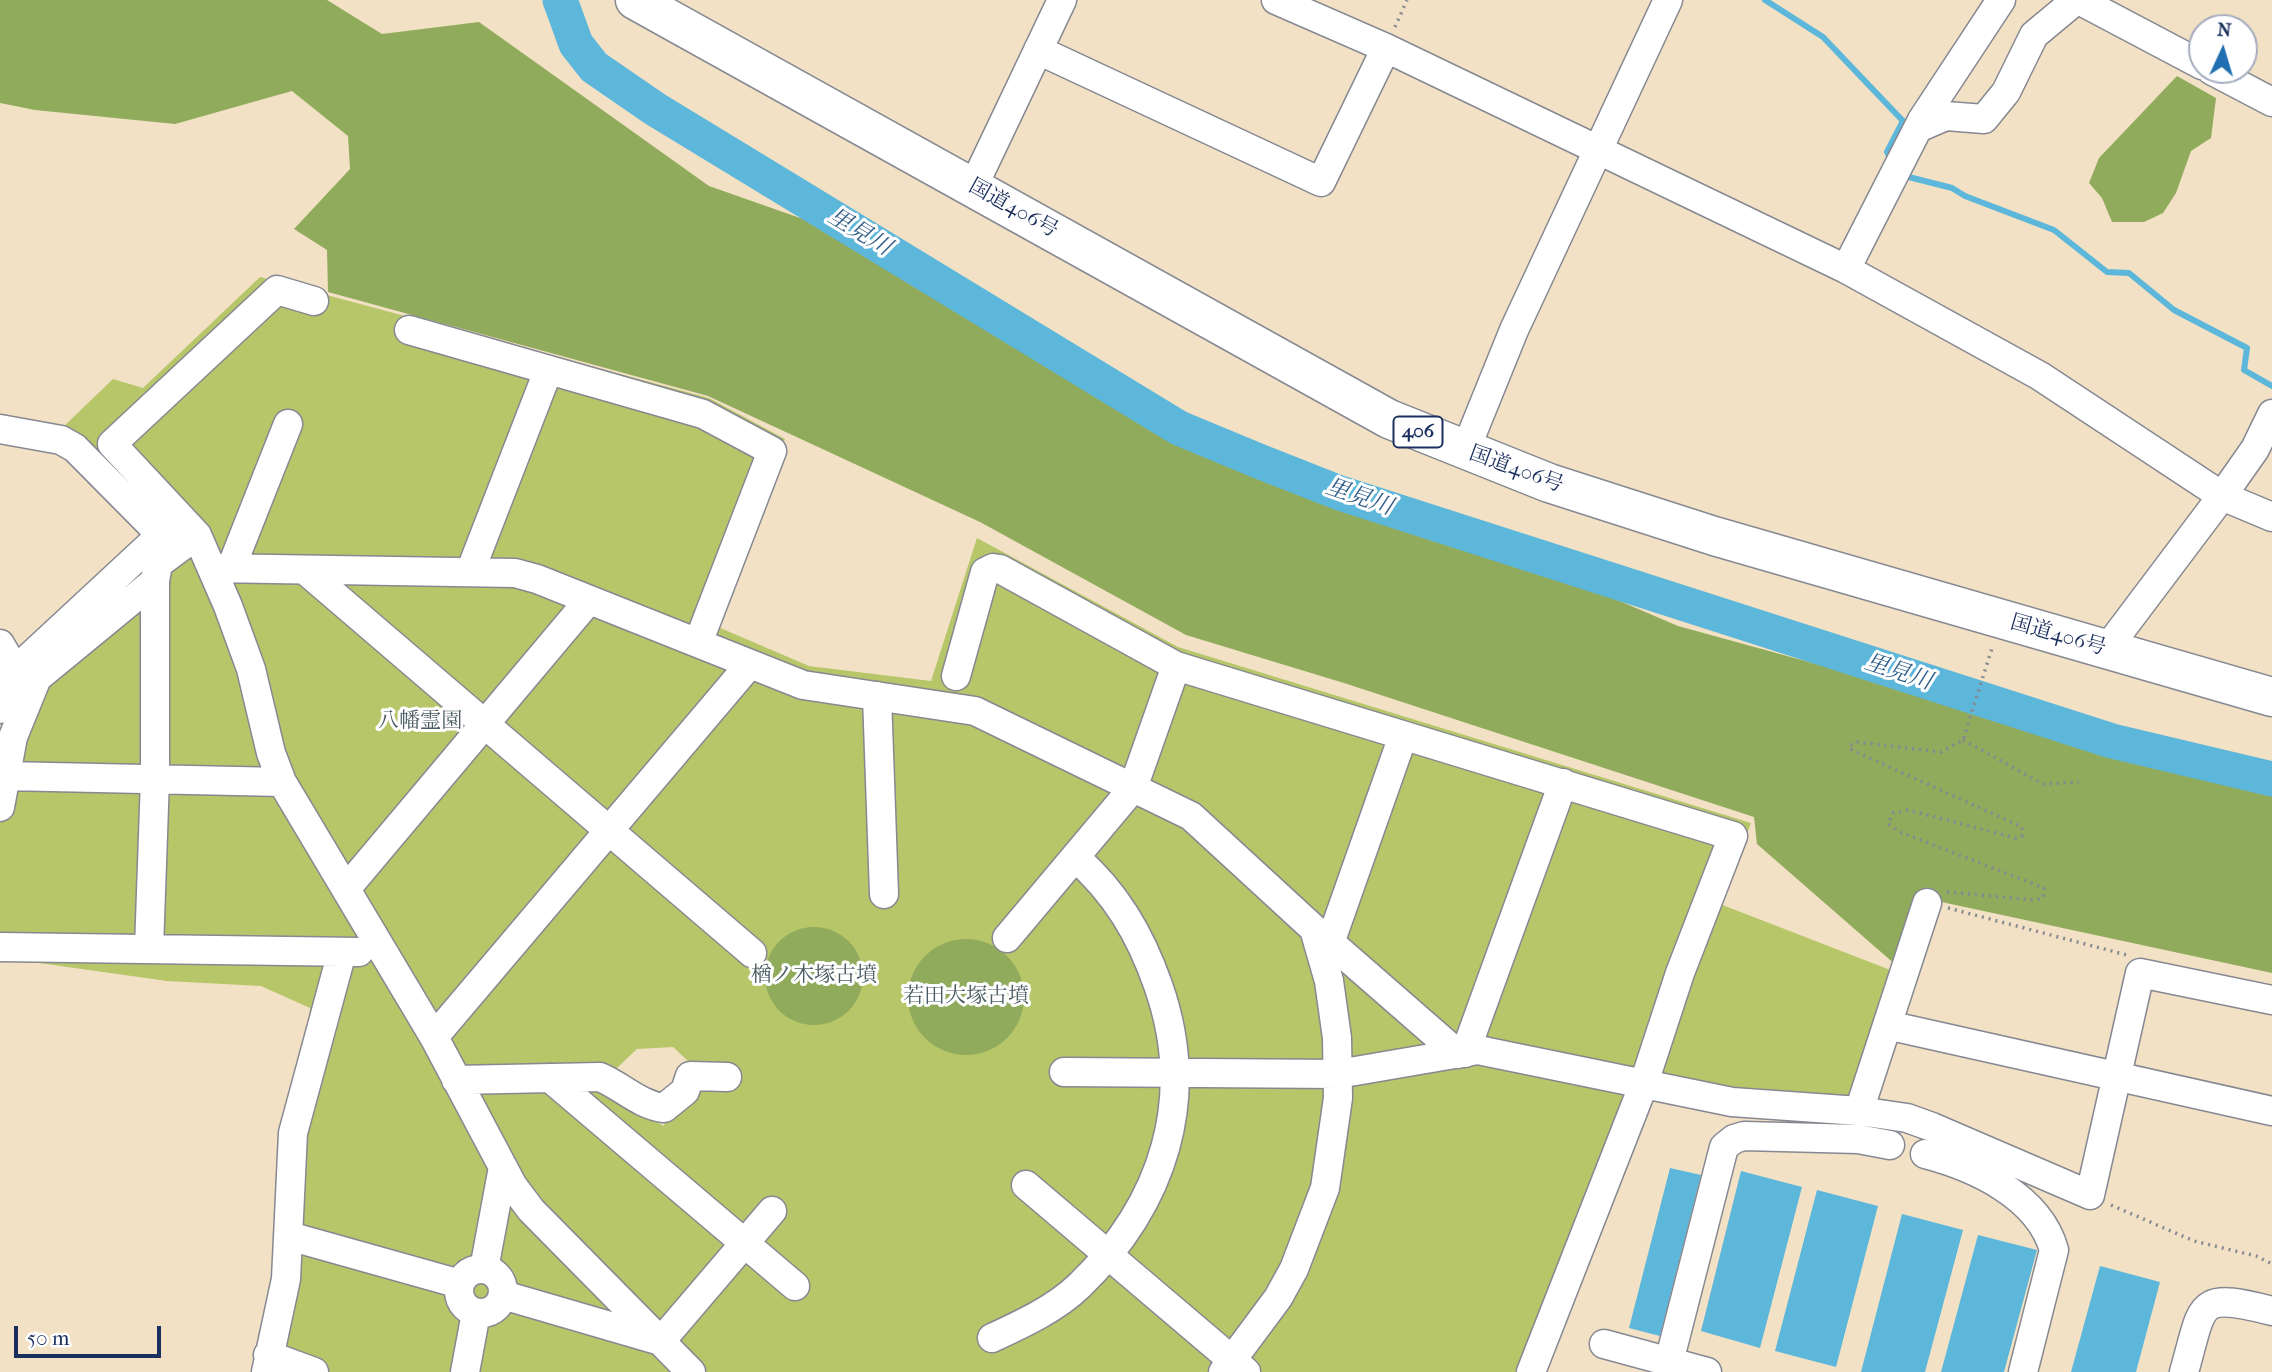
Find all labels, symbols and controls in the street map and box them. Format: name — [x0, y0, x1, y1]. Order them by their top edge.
north arrow — [2188, 14, 2258, 84]
text: N — [2216, 19, 2232, 42]
street label: 国道406号 — [964, 174, 1062, 244]
water label: 里見川 — [822, 203, 896, 263]
road number: 406 — [1394, 416, 1442, 448]
street label: 国道406号 — [1465, 441, 1567, 499]
water label: 里見川 — [1322, 474, 1396, 522]
street label: 国道406号 — [2007, 610, 2109, 662]
water label: 里見川 — [1861, 649, 1935, 697]
park label: 八幡霊園 — [378, 709, 462, 735]
park label: 楢ノ木塚古墳 — [751, 963, 877, 989]
park label: 若田大塚古墳 — [903, 984, 1029, 1010]
scale bar — [18, 1312, 164, 1356]
text: 50 m — [27, 1326, 70, 1350]

